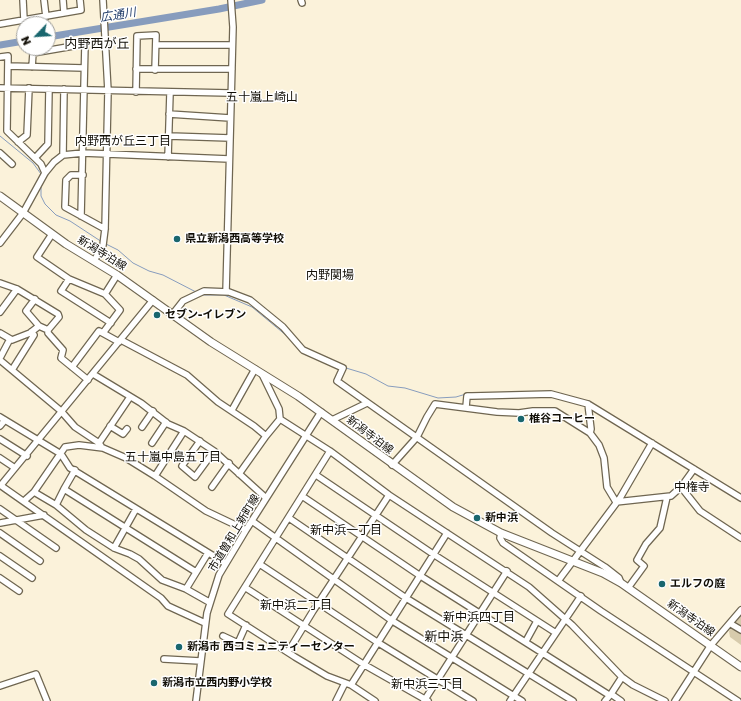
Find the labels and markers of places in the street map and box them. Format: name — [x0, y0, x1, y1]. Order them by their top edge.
place label: 県立新潟西高等学校 — [185, 232, 284, 246]
marker: 県立新潟西高等学校 — [172, 234, 182, 244]
place label: セブン-イレブン — [165, 308, 246, 322]
marker: セブン-イレブン — [152, 310, 162, 320]
place label: 椎谷コーヒー — [529, 412, 595, 426]
marker: 椎谷コーヒー — [516, 414, 526, 424]
place label: 新中浜 — [485, 511, 518, 525]
marker: 新中浜 — [472, 513, 482, 523]
place label: エルフの庭 — [670, 577, 725, 591]
marker: エルフの庭 — [657, 579, 667, 589]
place label: 新潟市 西コミュニティーセンター — [187, 640, 355, 654]
marker: 新潟市 西コミュニティーセンター — [174, 642, 184, 652]
place label: 新潟市立西内野小学校 — [162, 676, 272, 690]
marker: 新潟市立西内野小学校 — [149, 678, 159, 688]

